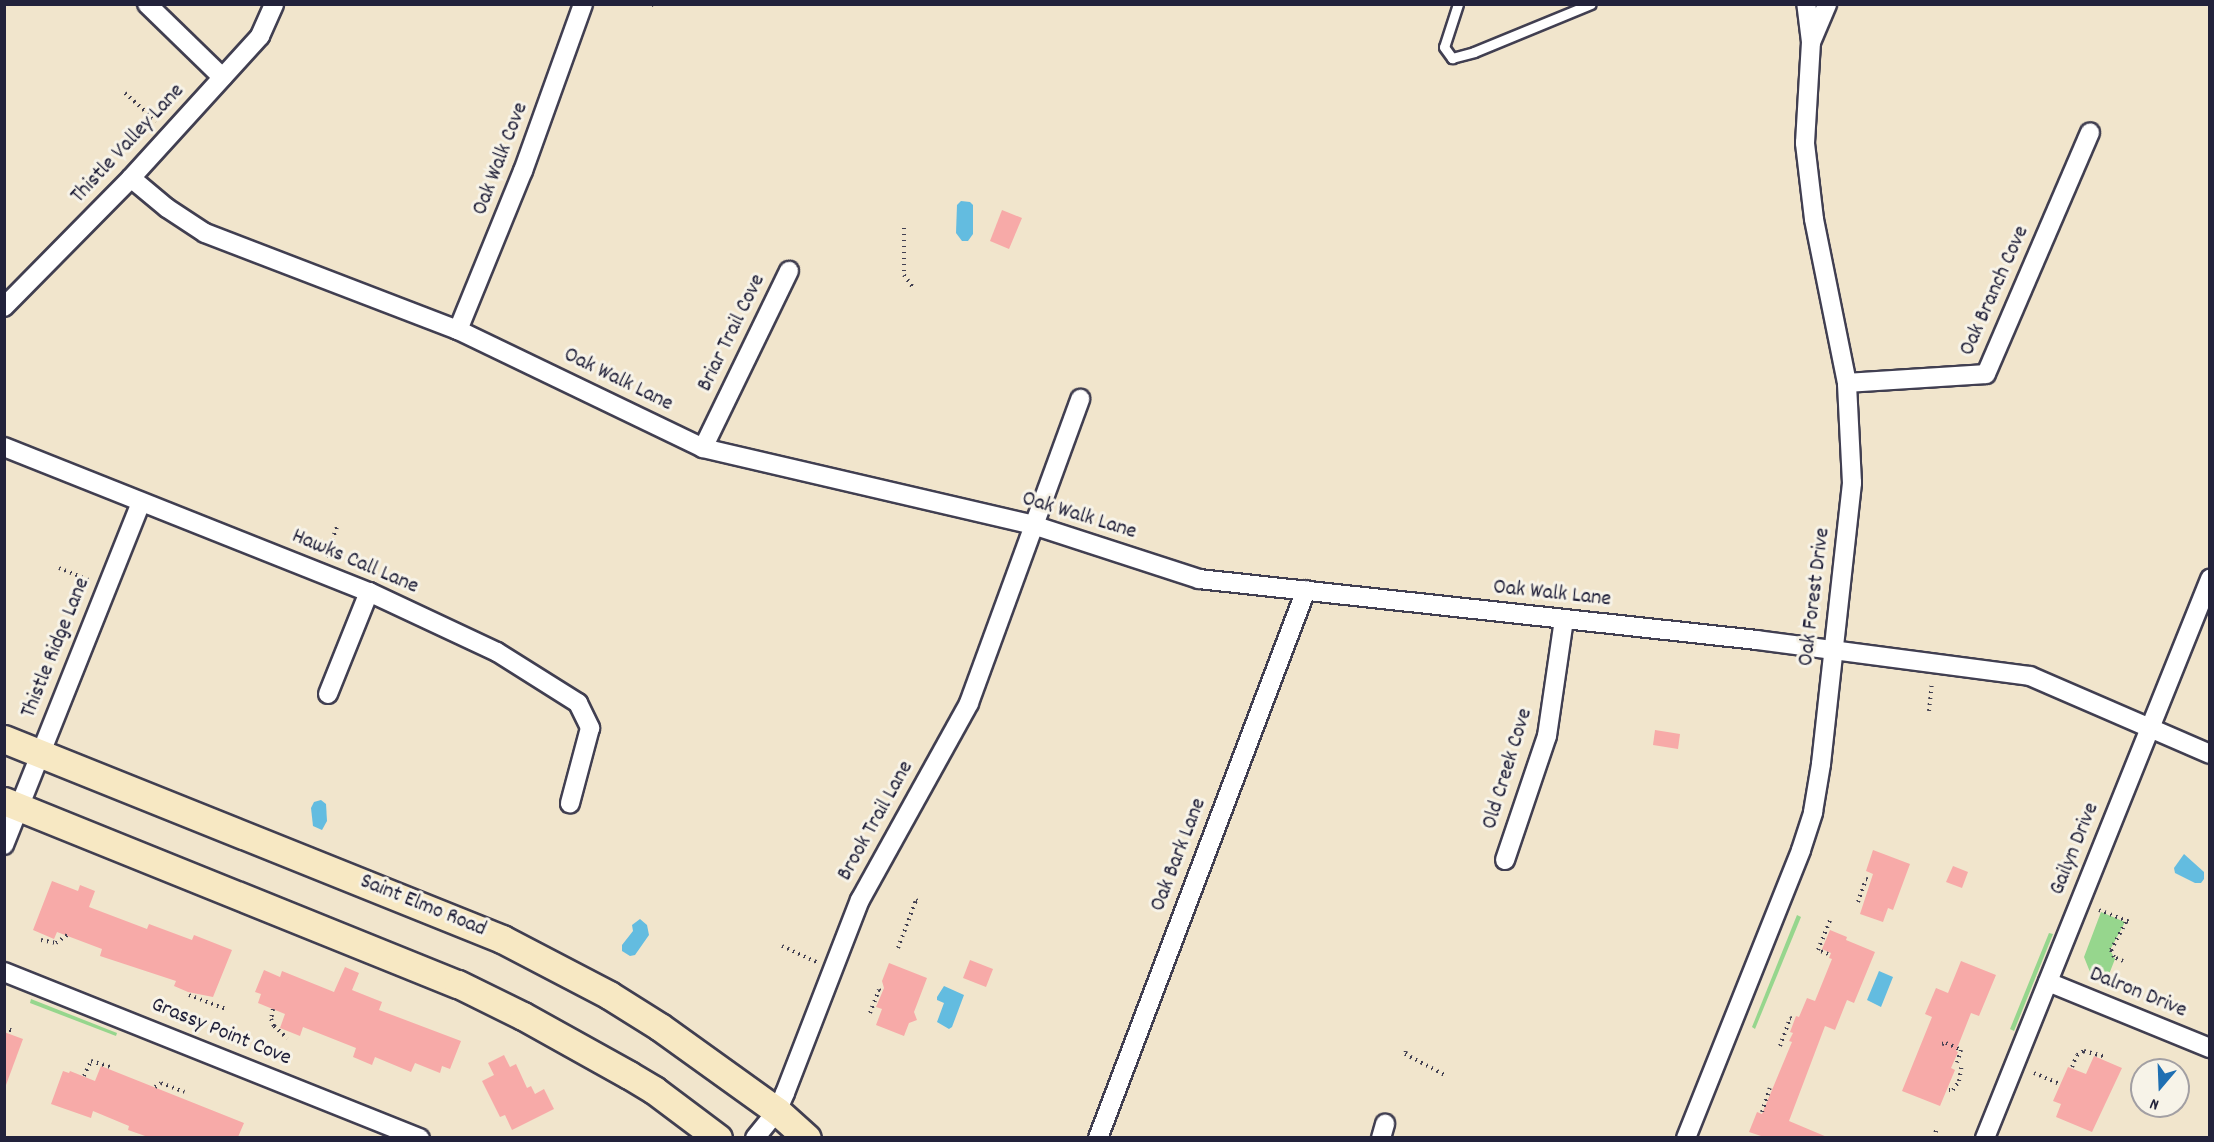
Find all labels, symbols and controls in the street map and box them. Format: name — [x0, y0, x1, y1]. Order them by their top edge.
street label: Thistle Valley Lane — [66, 79, 190, 209]
street label: Oak Walk Cove — [467, 99, 535, 219]
street label: Oak Branch Cove — [1955, 222, 2035, 360]
street label: Briar Trail Cove — [692, 270, 772, 396]
street label: Oak Walk Lane — [559, 342, 677, 418]
street label: Oak Walk Lane — [1019, 486, 1139, 546]
street label: Hawks Call Lane — [288, 523, 422, 601]
street label: Oak Forest Drive — [1793, 526, 1837, 668]
street label: Thistle Ridge Lane — [16, 574, 96, 722]
street label: Oak Walk Lane — [1492, 575, 1612, 613]
street label: Old Creek Cove — [1477, 705, 1539, 833]
street label: Brook Trail Lane — [832, 756, 920, 886]
street label: Oak Bark Lane — [1145, 795, 1213, 915]
street label: Gailyn Drive — [2045, 799, 2105, 899]
street label: Saint Elmo Road — [356, 869, 490, 943]
street label: Dalron Drive — [2086, 962, 2190, 1024]
street label: Grassy Point Cove — [147, 992, 295, 1072]
north arrow — [2130, 1058, 2190, 1118]
text: N — [2147, 1091, 2162, 1116]

